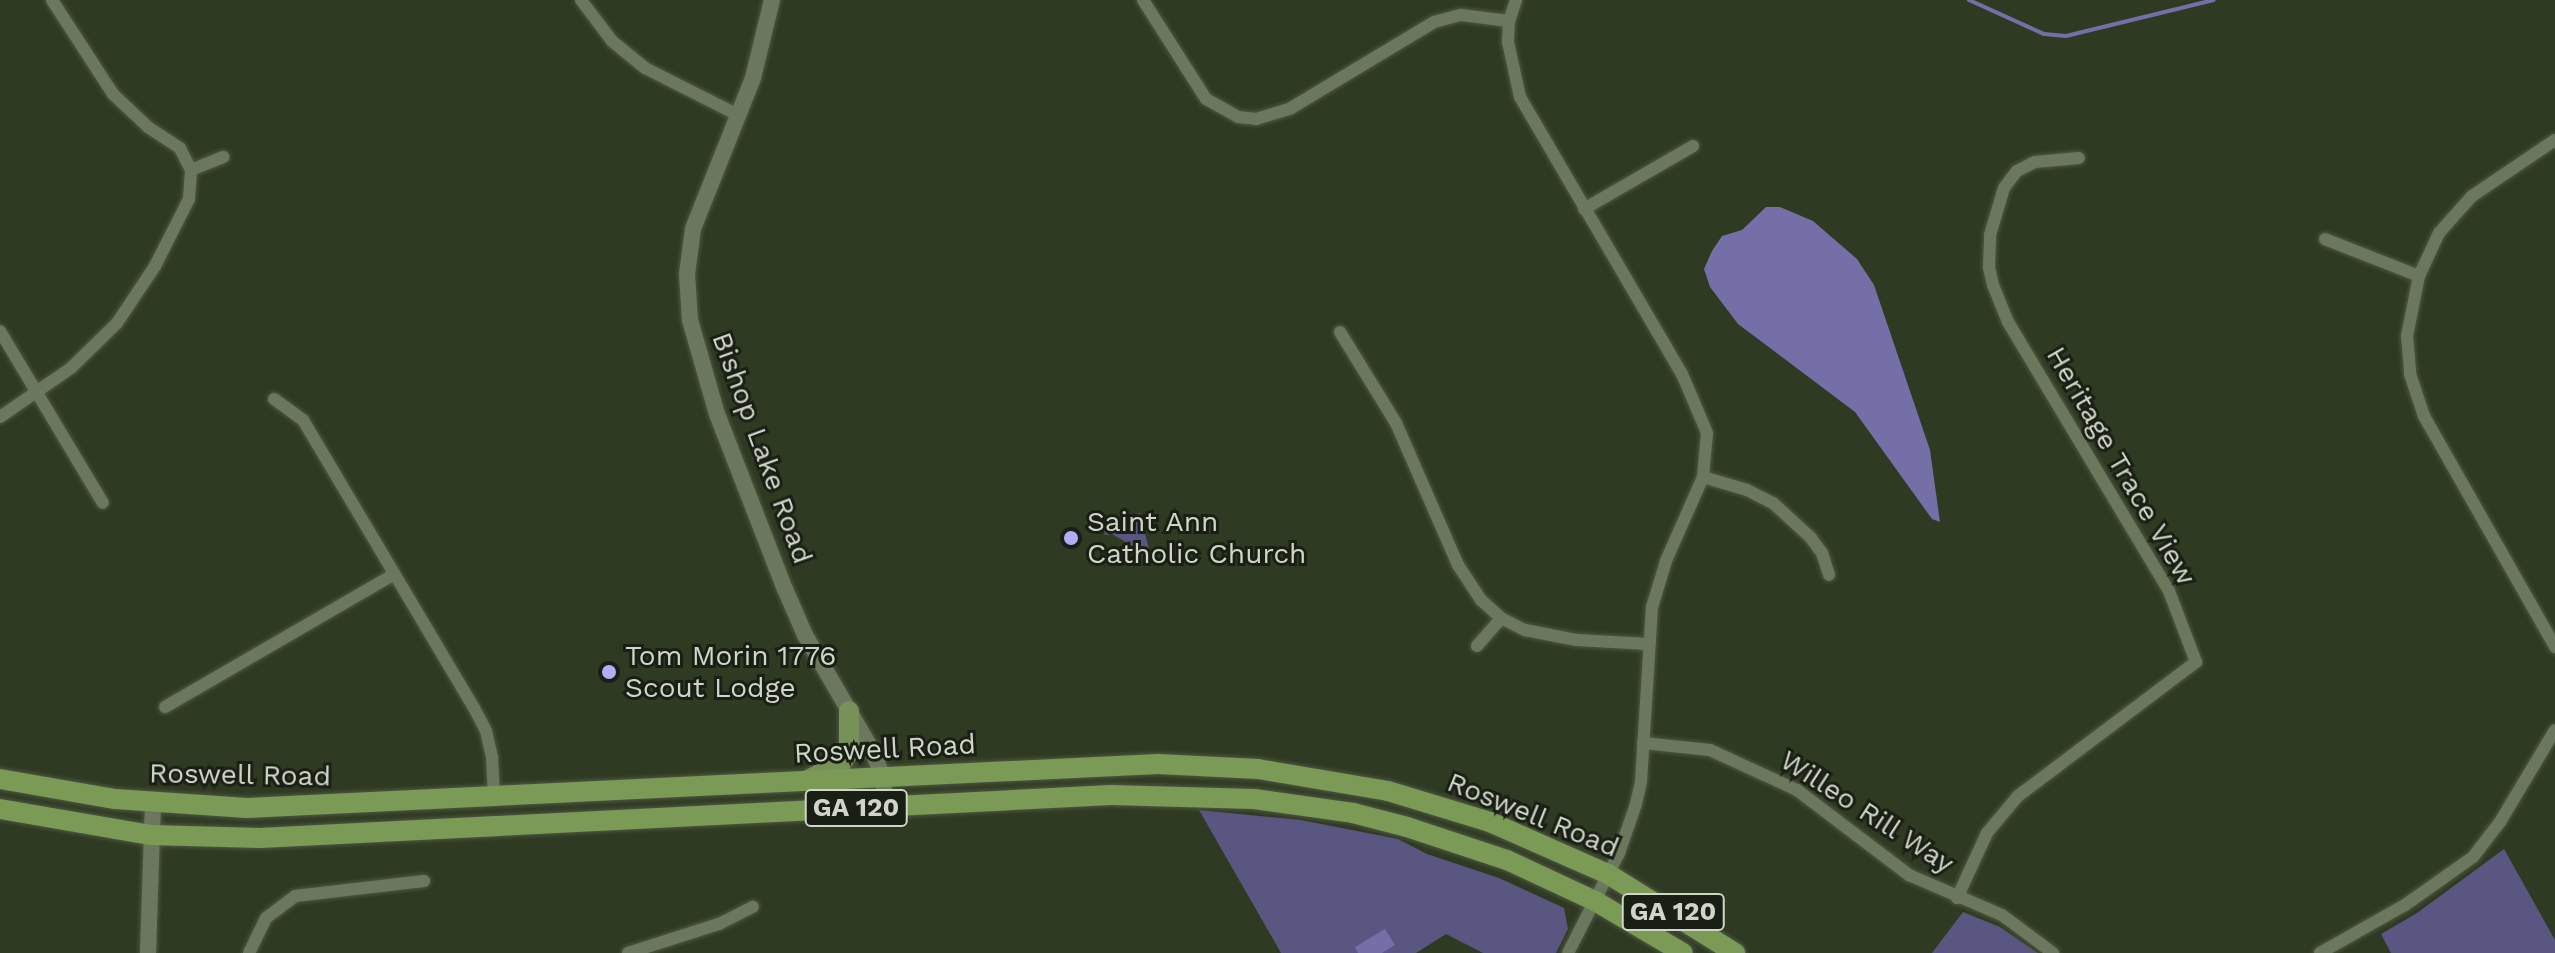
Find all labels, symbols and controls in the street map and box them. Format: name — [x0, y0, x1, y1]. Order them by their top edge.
street label: Bishop Lake Road — [705, 328, 819, 568]
street label: Heritage Trace View — [2039, 340, 2203, 592]
place label: Saint Ann Catholic Church — [1087, 505, 1306, 571]
marker: Saint Ann Catholic Church — [1062, 529, 1080, 547]
place label: Tom Morin 1776 Scout Lodge — [625, 639, 837, 705]
marker: Tom Morin 1776 Scout Lodge — [600, 663, 618, 681]
street label: Roswell Road — [793, 727, 977, 771]
street label: Willeo Rill Way — [1773, 743, 1961, 881]
street label: Roswell Road — [148, 757, 332, 793]
street label: Roswell Road — [1442, 765, 1624, 865]
road number: GA 120 — [804, 786, 908, 830]
road number: GA 120 — [1621, 890, 1725, 934]

